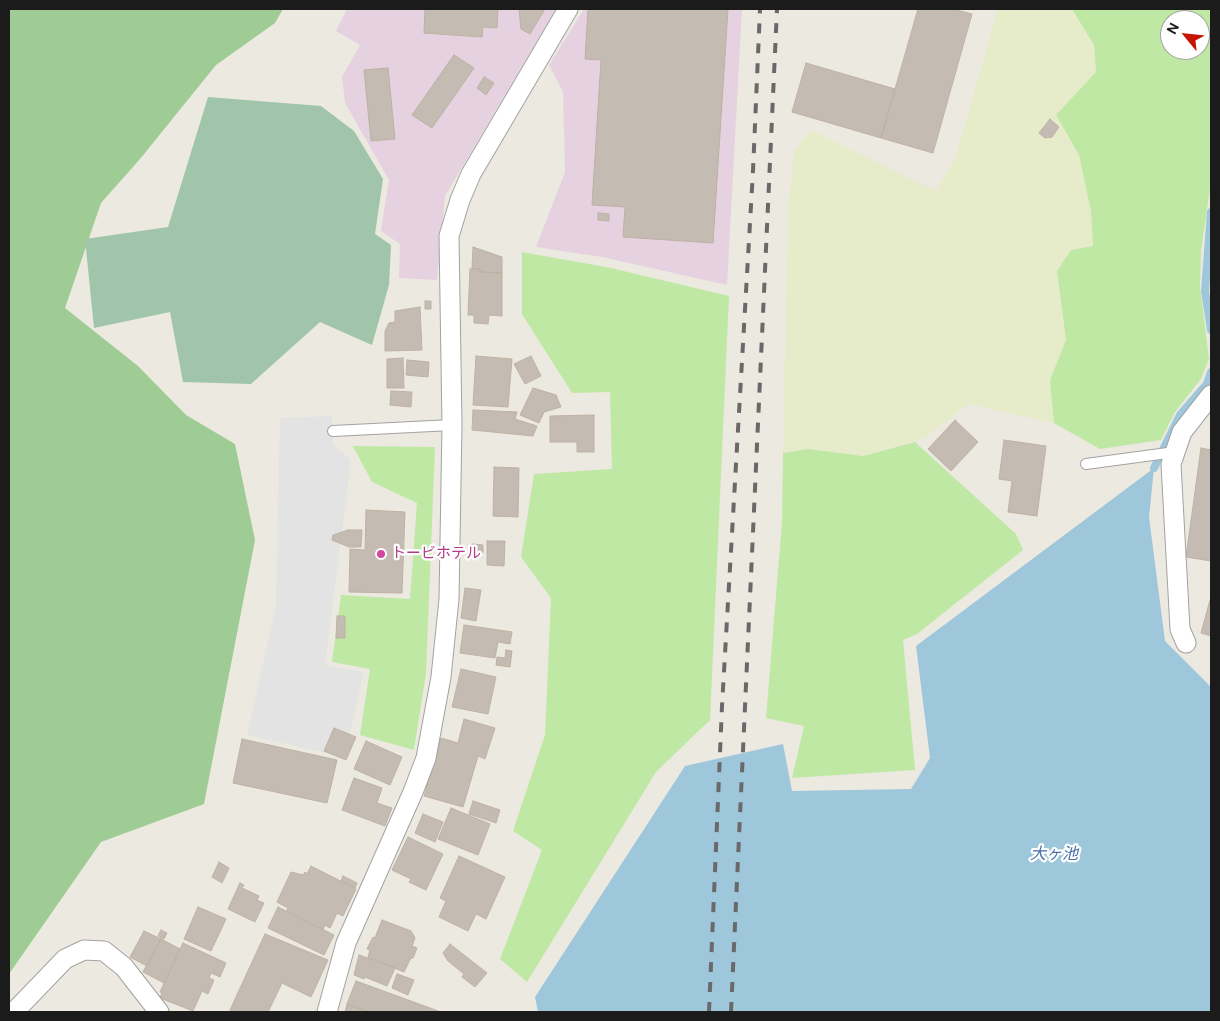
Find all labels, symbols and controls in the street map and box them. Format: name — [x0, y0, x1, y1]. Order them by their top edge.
north arrow — [1160, 10, 1210, 60]
text: N — [1162, 20, 1183, 37]
place label: トービホテル — [391, 545, 481, 563]
marker: トービホテル — [375, 548, 387, 560]
water label: 大ヶ池 — [1030, 845, 1078, 865]

